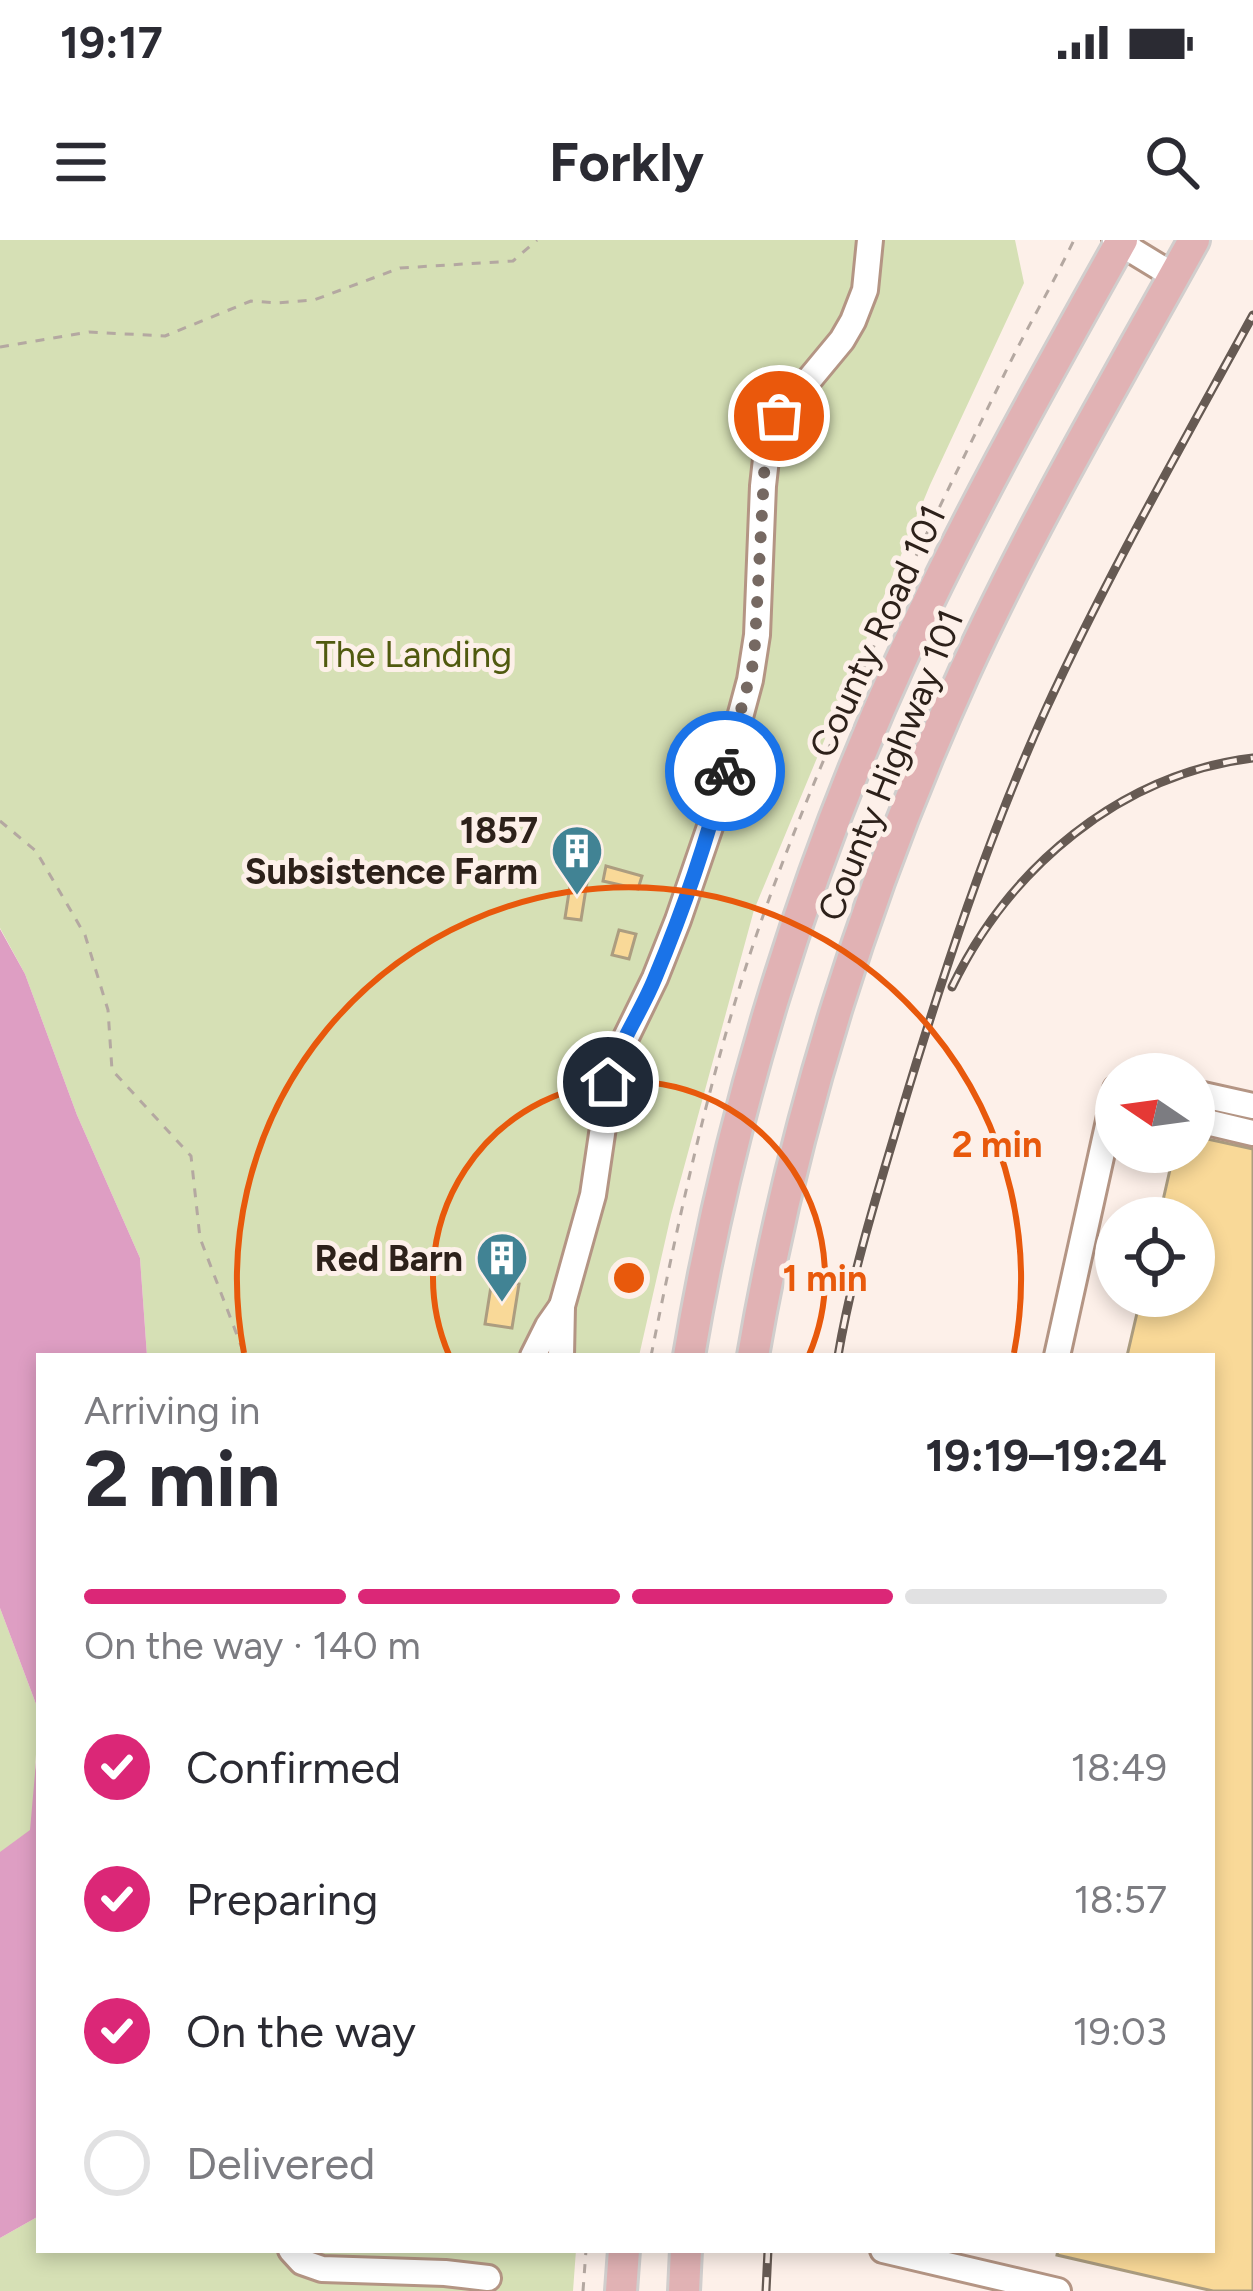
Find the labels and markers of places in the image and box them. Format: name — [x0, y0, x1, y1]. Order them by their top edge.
pin — [728, 365, 830, 467]
place label: 1857 Subsistence Farm — [245, 809, 538, 893]
building icon: 1857 Subsistence Farm — [549, 823, 605, 897]
pin — [557, 1031, 659, 1133]
building icon: Red Barn — [474, 1230, 530, 1304]
place label: Red Barn — [315, 1237, 463, 1280]
centre of rings — [608, 1257, 650, 1299]

